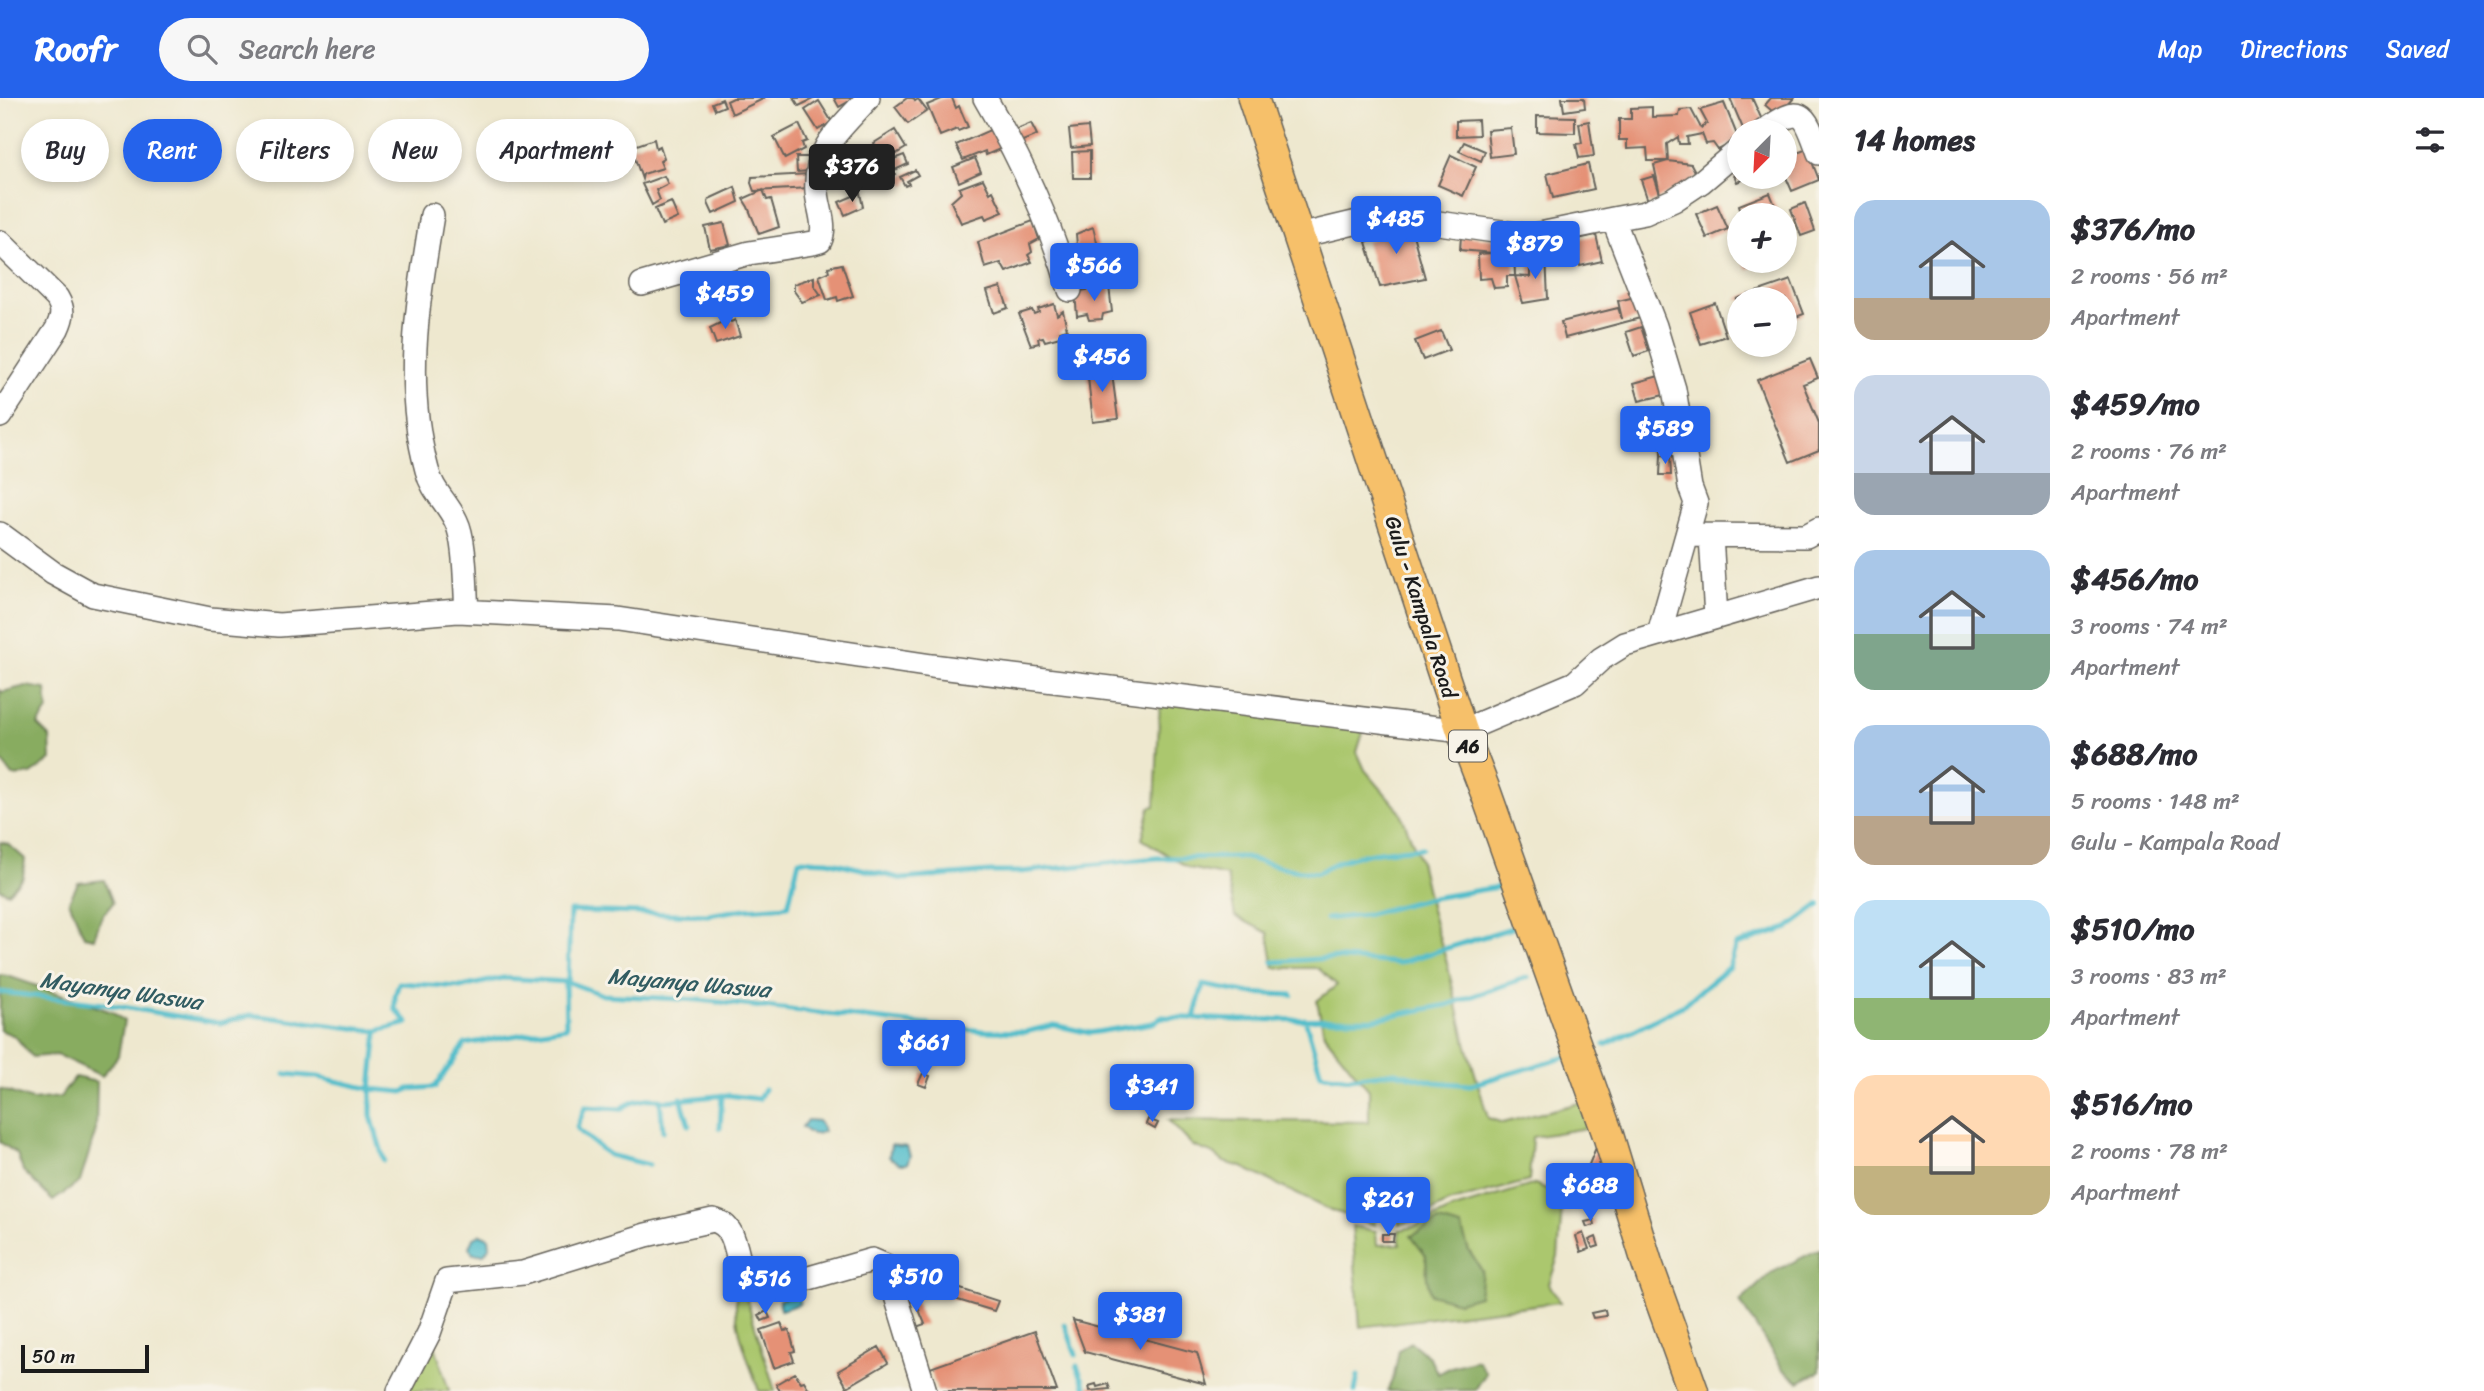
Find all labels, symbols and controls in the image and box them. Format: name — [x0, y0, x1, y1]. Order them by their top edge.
search box — [159, 18, 649, 81]
text: Roofr — [35, 20, 117, 78]
text: Search here — [239, 26, 376, 72]
text: Map — [2158, 28, 2202, 70]
text: Directions — [2240, 28, 2348, 70]
text: Saved — [2386, 28, 2449, 70]
icon: search — [183, 30, 221, 68]
text: 14 homes — [1854, 113, 1975, 167]
chip: Buy — [21, 119, 109, 182]
chip: Rent — [123, 119, 222, 182]
chip: Filters — [236, 119, 354, 182]
chip: New — [368, 119, 462, 182]
chip: Apartment — [476, 119, 637, 182]
north arrow — [1727, 119, 1797, 189]
map controls — [1727, 119, 1797, 357]
icon: filters — [2411, 121, 2449, 159]
pin: $376 — [811, 144, 893, 204]
text: $376 — [825, 146, 879, 187]
pin: $485 — [1355, 197, 1437, 256]
text: $485 — [1367, 198, 1425, 239]
text: $376/mo — [2071, 202, 2195, 256]
button: + — [1727, 203, 1797, 273]
pin: $879 — [1494, 222, 1576, 281]
text: $879 — [1507, 223, 1563, 264]
icon: home — [1910, 228, 1994, 312]
pin: $566 — [1053, 244, 1135, 303]
text: $566 — [1066, 245, 1122, 286]
text: 2 rooms · 56 m² — [2071, 256, 2228, 297]
pin: $459 — [684, 272, 766, 331]
text: $459 — [696, 273, 754, 314]
button: − — [1727, 287, 1797, 357]
text: Apartment — [2071, 297, 2180, 338]
pin: $456 — [1061, 334, 1143, 394]
text: $456 — [1074, 336, 1130, 377]
text: $459/mo — [2071, 377, 2200, 431]
icon: home — [1910, 403, 1994, 487]
pin: $589 — [1624, 406, 1706, 466]
text: $589 — [1636, 408, 1694, 449]
text: 2 rooms · 76 m² — [2071, 431, 2227, 472]
text: Apartment — [2071, 472, 2180, 513]
street label: Gulu - Kampala Road — [1374, 511, 1469, 705]
text: $456/mo — [2071, 552, 2198, 606]
icon: home — [1910, 578, 1994, 662]
text: 3 rooms · 74 m² — [2071, 606, 2228, 647]
text: Apartment — [2071, 647, 2180, 688]
text: $688/mo — [2071, 727, 2198, 781]
road number: A6 — [1449, 730, 1487, 762]
icon: home — [1910, 753, 1994, 837]
text: 5 rooms · 148 m² — [2071, 781, 2240, 822]
text: Gulu - Kampala Road — [2071, 822, 2279, 863]
text: $510/mo — [2071, 902, 2195, 956]
icon: home — [1910, 928, 1994, 1012]
water label: Mayanya Waswa — [606, 955, 775, 1011]
text: 3 rooms · 83 m² — [2071, 956, 2227, 997]
water label: Mayanya Waswa — [38, 959, 208, 1023]
text: Apartment — [2071, 997, 2180, 1038]
pin: $661 — [883, 1020, 965, 1080]
text: $661 — [898, 1022, 950, 1063]
pin: $341 — [1111, 1065, 1193, 1124]
text: $341 — [1126, 1066, 1178, 1107]
text: $516/mo — [2071, 1077, 2193, 1131]
icon: home — [1910, 1103, 1994, 1187]
text: 2 rooms · 78 m² — [2071, 1131, 2228, 1172]
pin: $688 — [1549, 1164, 1631, 1223]
text: $688 — [1562, 1165, 1618, 1206]
text: Apartment — [2071, 1172, 2180, 1213]
pin: $261 — [1347, 1178, 1429, 1237]
text: $261 — [1362, 1179, 1414, 1220]
pin: $510 — [875, 1254, 957, 1314]
pin: $516 — [724, 1256, 806, 1316]
text: $510 — [889, 1256, 943, 1297]
text: $516 — [739, 1258, 791, 1299]
pin: $381 — [1099, 1292, 1181, 1352]
text: $381 — [1114, 1294, 1166, 1335]
text: 50 m — [32, 1340, 75, 1373]
scale bar — [21, 1342, 149, 1374]

